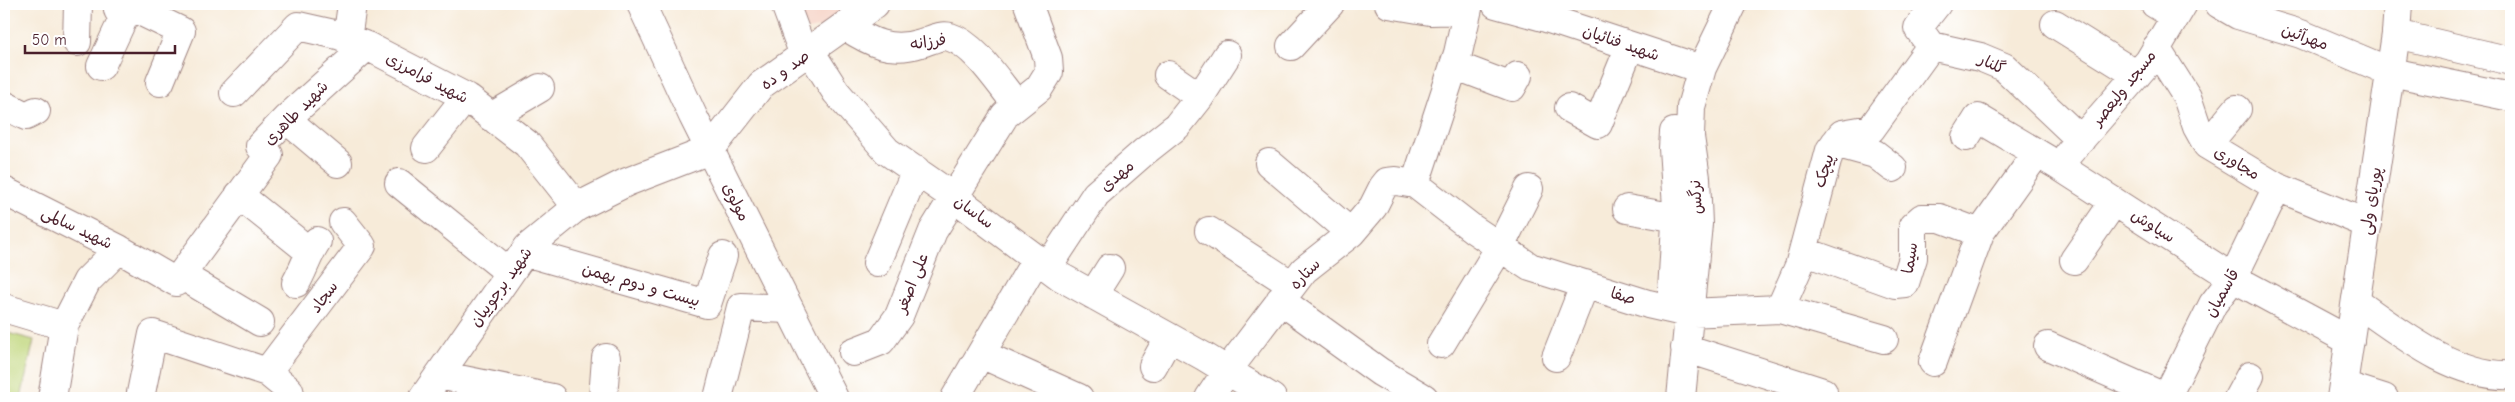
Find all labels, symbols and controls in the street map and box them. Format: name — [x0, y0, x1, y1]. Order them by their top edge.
street label: مهرآئین — [2279, 20, 2331, 54]
street label: شهید فنائیان — [1580, 21, 1662, 65]
scale bar — [25, 22, 175, 54]
text: 50 m — [32, 31, 67, 49]
street label: فرزانه — [908, 31, 948, 53]
street label: صد و ده — [757, 46, 813, 94]
street label: مسجد ولیعصر — [2087, 47, 2160, 131]
street label: گلنار — [1974, 48, 2009, 78]
street label: شهید فرامرزی — [383, 49, 471, 107]
street label: شهید طاهری — [260, 77, 332, 149]
street label: مجاوری — [2211, 142, 2263, 184]
street label: پیچک — [1810, 152, 1839, 190]
street label: مهدی — [1096, 156, 1138, 196]
street label: پوریای ولی — [2357, 166, 2386, 236]
street label: نرگس — [1685, 179, 1706, 215]
street label: مولوی — [718, 180, 753, 225]
street label: ساسان — [951, 192, 997, 232]
street label: شهید سالمی — [38, 203, 115, 254]
street label: سیاوش — [2128, 206, 2178, 246]
street label: سیما — [1899, 241, 1921, 275]
street label: شهید برجوییان — [466, 244, 537, 331]
street label: علی اصغر — [891, 251, 933, 318]
street label: ستاره — [1286, 255, 1324, 293]
street label: بیست و دوم بهمن — [579, 260, 702, 313]
street label: قاسمیان — [2201, 266, 2243, 320]
street label: سجاد — [306, 278, 342, 316]
street label: صفا — [1608, 284, 1638, 308]

